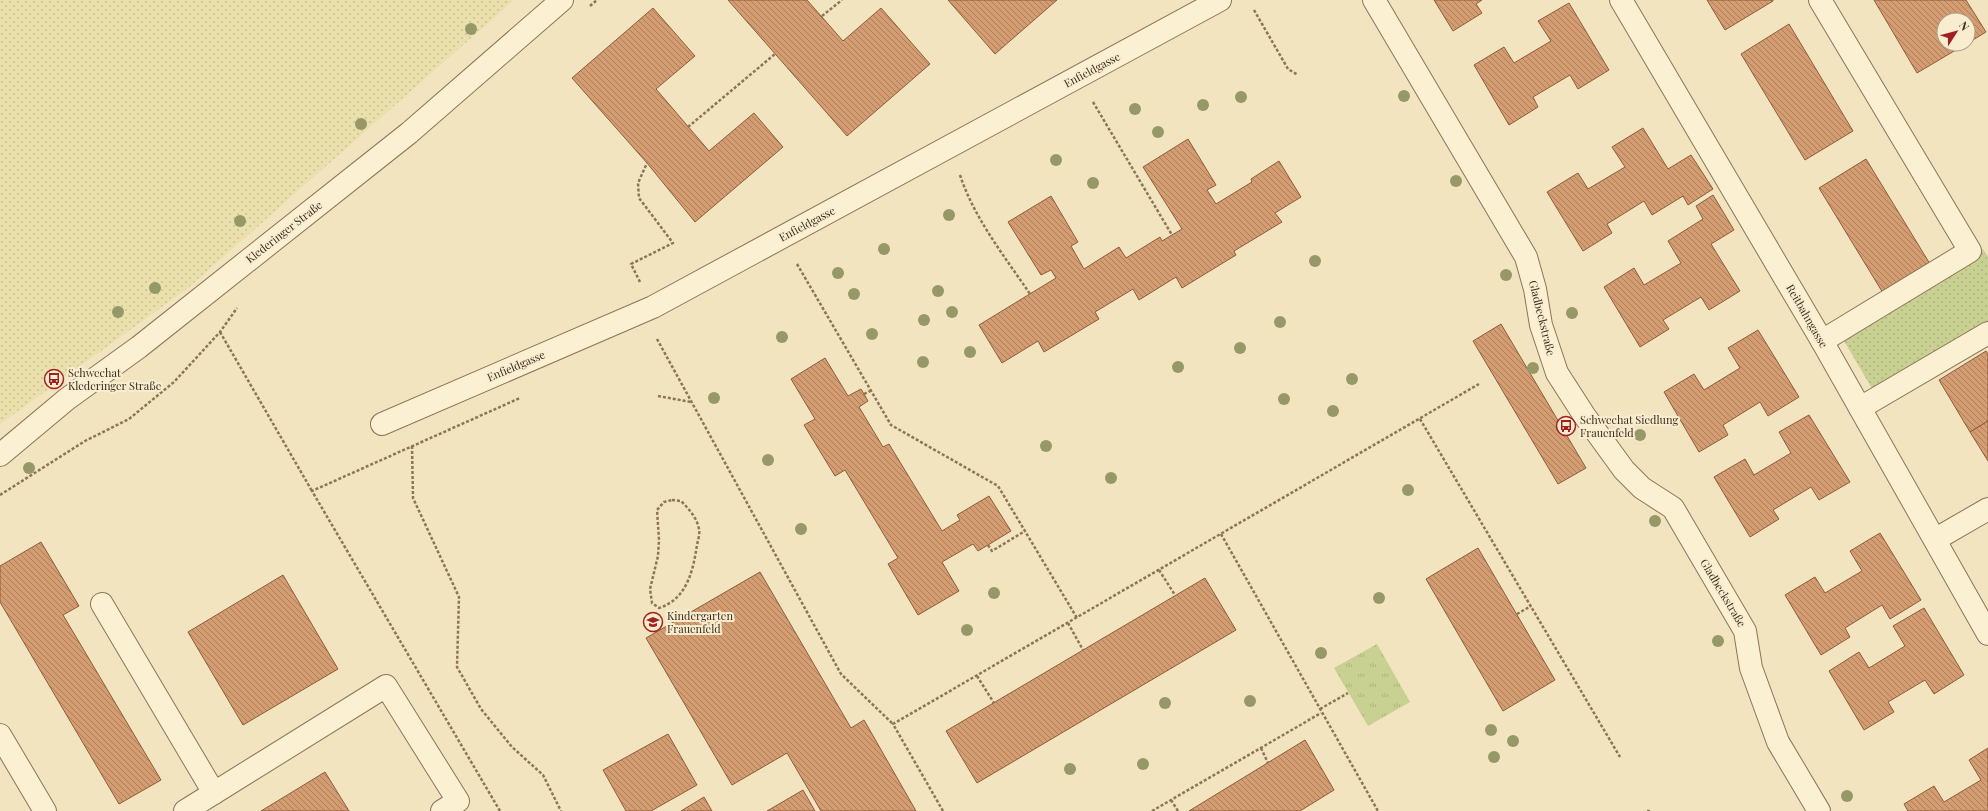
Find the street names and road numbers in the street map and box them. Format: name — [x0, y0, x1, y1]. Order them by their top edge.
street label: Enfieldgasse — [1061, 48, 1123, 91]
street label: Klederinger Straße — [242, 197, 325, 266]
street label: Enfieldgasse — [776, 202, 838, 245]
street label: Gladbeckstraße — [1526, 279, 1559, 357]
street label: Reitbahngasse — [1783, 281, 1832, 351]
street label: Enfieldgasse — [484, 346, 548, 384]
street label: Gladbeckstraße — [1697, 556, 1750, 630]

